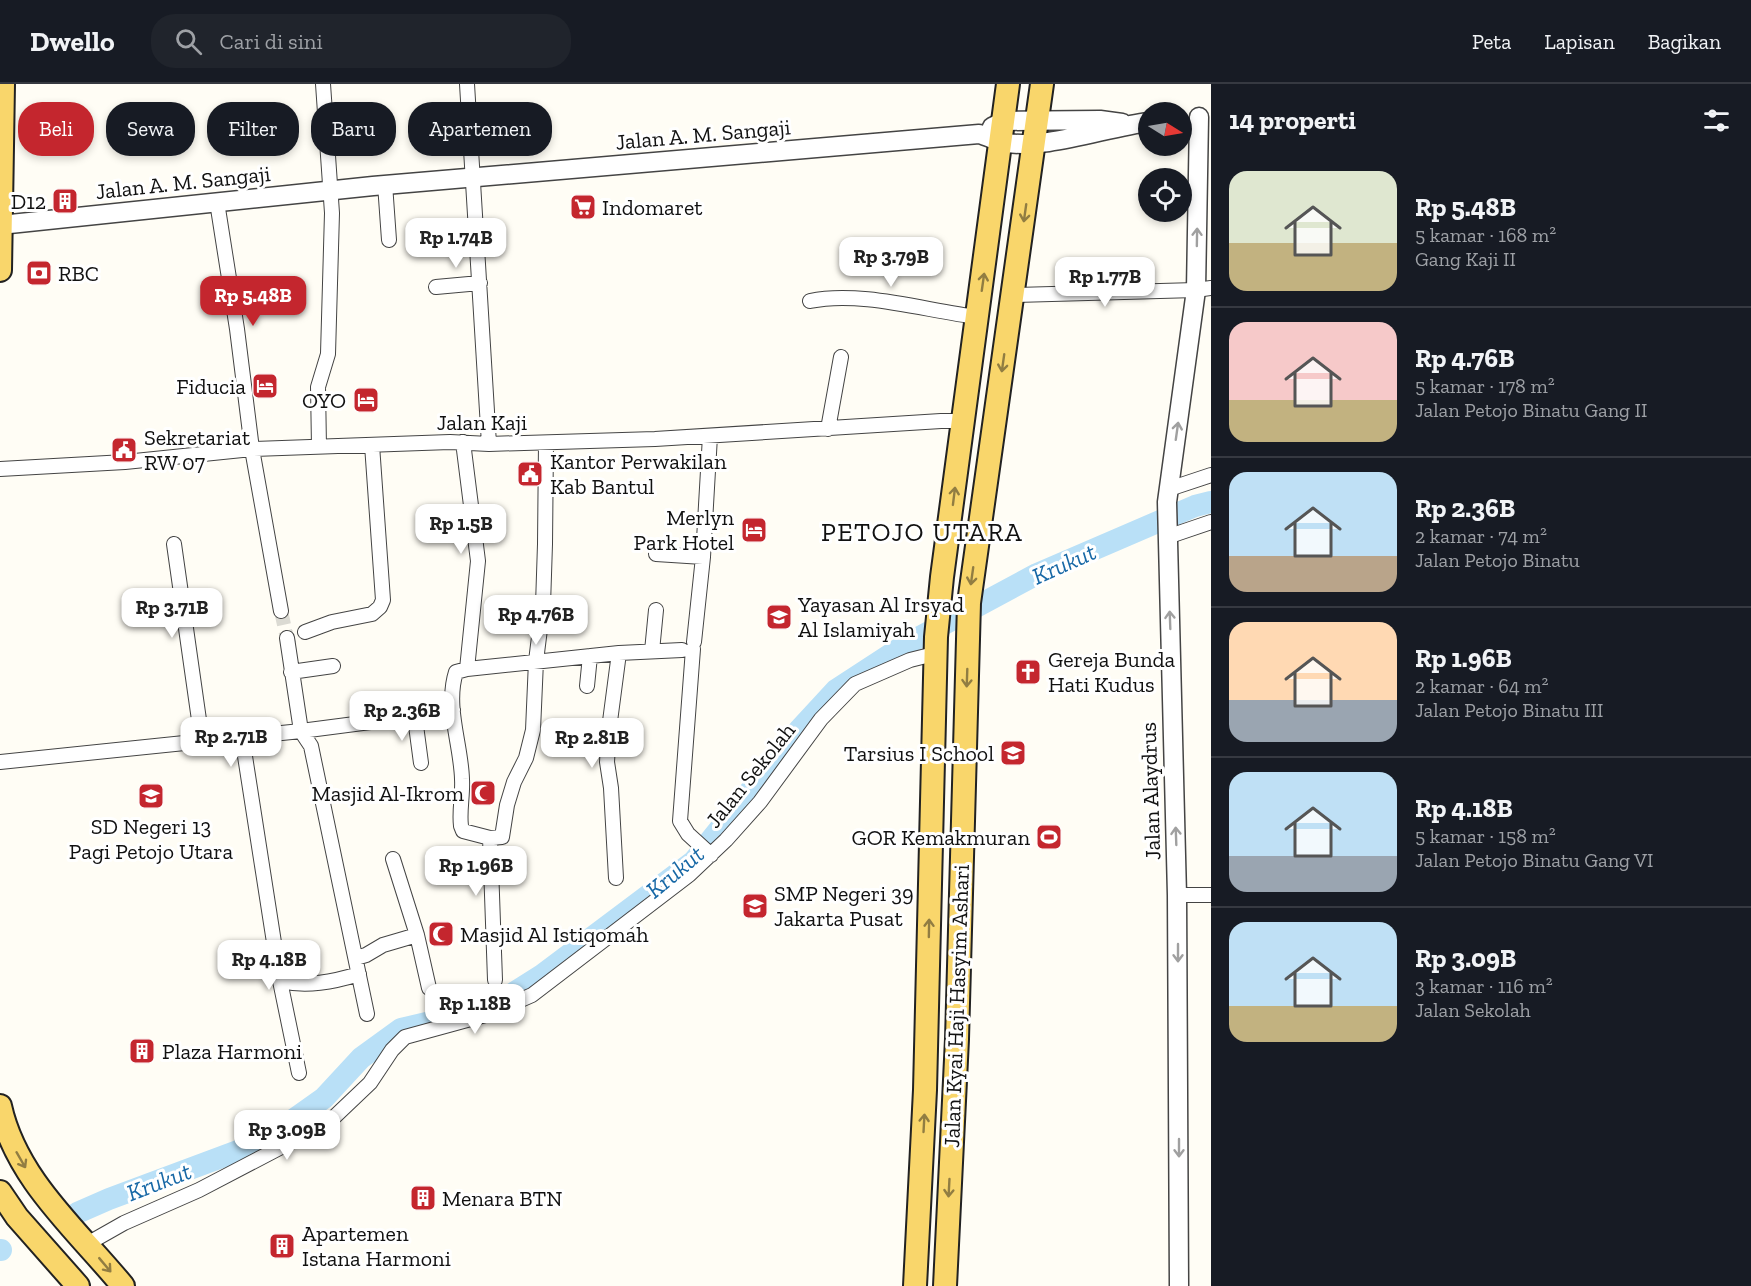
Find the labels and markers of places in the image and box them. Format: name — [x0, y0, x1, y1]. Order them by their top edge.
building icon: D12 — [50, 186, 80, 216]
place label: D12 — [11, 188, 46, 215]
supermarket icon: Indomaret — [568, 192, 598, 222]
place label: Indomaret — [602, 194, 703, 221]
pin: Rp 1.74B — [394, 218, 518, 269]
pin: Rp 3.79B — [829, 237, 953, 288]
pin: Rp 1.77B — [1043, 257, 1167, 308]
bank icon: RBC — [24, 258, 54, 288]
place label: RBC — [58, 260, 99, 287]
pin: Rp 5.48B — [191, 276, 315, 327]
hotel icon: Fiducia — [250, 371, 280, 401]
place label: Fiducia — [176, 373, 246, 400]
hotel icon: OYO — [351, 385, 381, 415]
place label: OYO — [302, 387, 346, 414]
place label: Sekretariat RW 07 — [144, 424, 251, 476]
public building icon: Sekretariat RW 07 — [109, 435, 139, 465]
place label: Kantor Perwakilan Kab Bantul — [550, 448, 727, 500]
public building icon: Kantor Perwakilan Kab Bantul — [515, 459, 545, 489]
pin: Rp 1.5B — [406, 504, 516, 555]
place label: Merlyn Park Hotel — [634, 504, 734, 556]
hotel icon: Merlyn Park Hotel — [739, 515, 769, 545]
pin: Rp 3.71B — [110, 588, 234, 639]
place label: Yayasan Al Irsyad Al Islamiyah — [797, 591, 964, 643]
pin: Rp 4.76B — [474, 595, 598, 646]
school or university icon: Yayasan Al Irsyad Al Islamiyah — [764, 602, 794, 632]
place label: Gereja Bunda Hati Kudus — [1048, 646, 1176, 698]
church icon: Gereja Bunda Hati Kudus — [1013, 657, 1043, 687]
pin: Rp 2.36B — [340, 691, 464, 742]
pin: Rp 2.71B — [169, 717, 293, 768]
pin: Rp 2.81B — [530, 718, 654, 769]
school or university icon: Tarsius I School — [998, 738, 1028, 768]
place label: Tarsius I School — [844, 740, 994, 767]
mosque icon: Masjid Al-Ikrom — [468, 778, 498, 808]
place label: Masjid Al-Ikrom — [312, 780, 464, 807]
school or university icon: SD Negeri 13 Pagi Petojo Utara — [136, 781, 166, 811]
place label: SD Negeri 13 Pagi Petojo Utara — [69, 813, 234, 865]
sports icon: GOR Kemakmuran — [1034, 822, 1064, 852]
place label: GOR Kemakmuran — [852, 824, 1030, 851]
pin: Rp 1.96B — [414, 846, 538, 897]
place label: SMP Negeri 39 Jakarta Pusat — [774, 880, 914, 932]
school or university icon: SMP Negeri 39 Jakarta Pusat — [740, 891, 770, 921]
mosque icon: Masjid Al Istiqomah — [426, 919, 456, 949]
place label: Masjid Al Istiqomah — [460, 921, 649, 948]
pin: Rp 4.18B — [207, 940, 331, 991]
pin: Rp 1.18B — [413, 984, 537, 1035]
building icon: Plaza Harmoni — [127, 1036, 157, 1066]
place label: Plaza Harmoni — [162, 1038, 302, 1065]
pin: Rp 3.09B — [225, 1110, 349, 1161]
building icon: Menara BTN — [408, 1183, 438, 1213]
place label: Menara BTN — [442, 1185, 563, 1212]
place label: Apartemen Istana Harmoni — [302, 1220, 451, 1272]
building icon: Apartemen Istana Harmoni — [267, 1231, 297, 1261]

